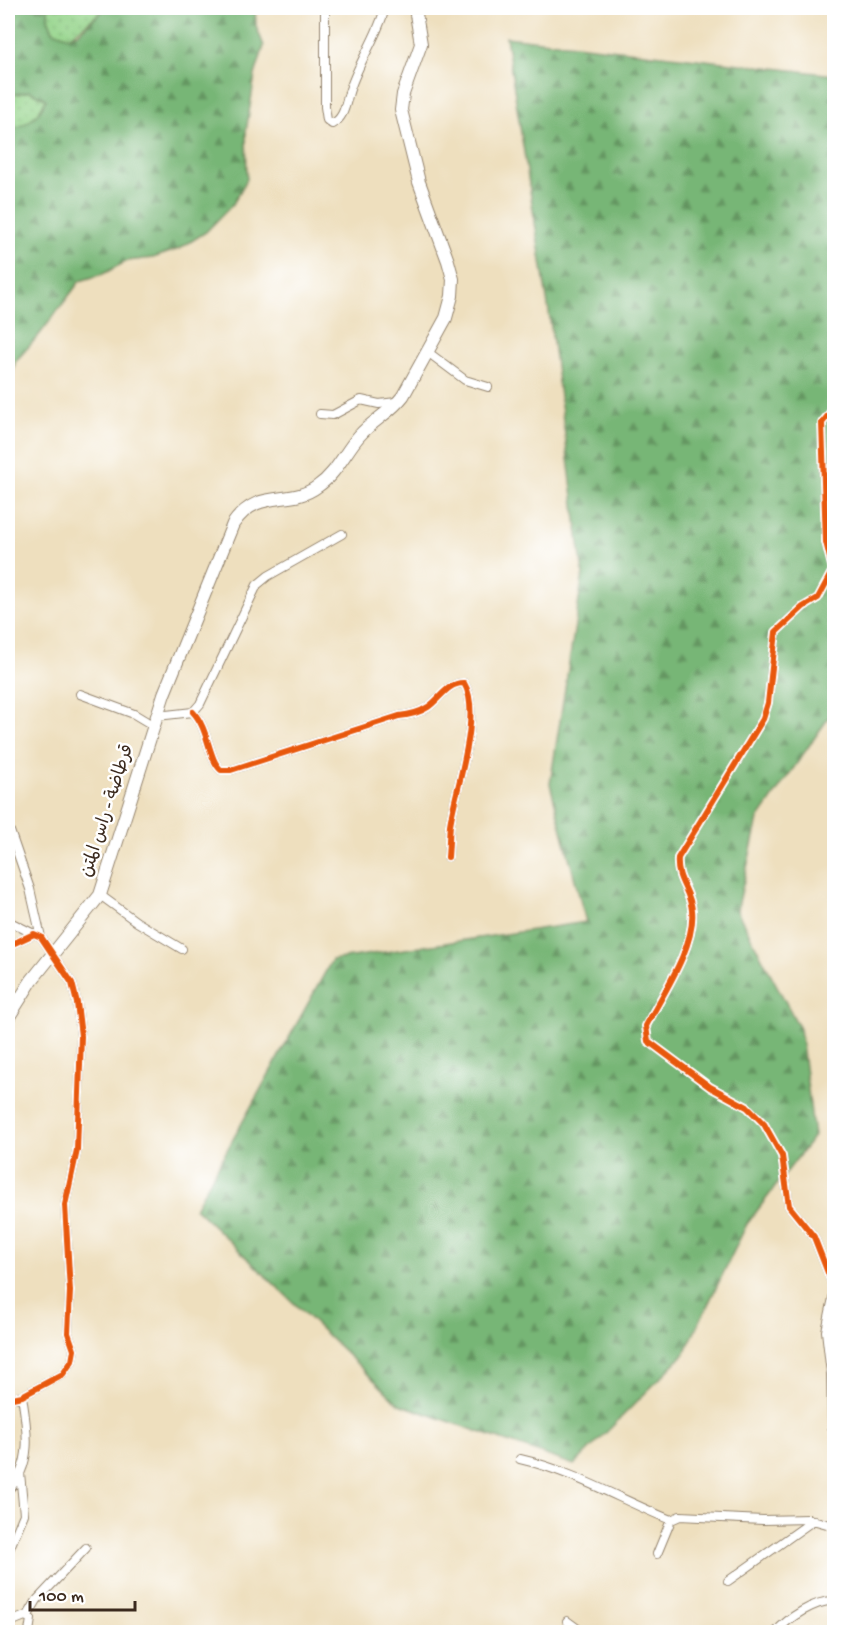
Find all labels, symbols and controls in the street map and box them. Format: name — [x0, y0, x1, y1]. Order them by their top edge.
street label: قرطاضة - راس المتن — [77, 742, 139, 880]
scale bar — [30, 1574, 135, 1612]
text: 100 m — [38, 1587, 84, 1608]

